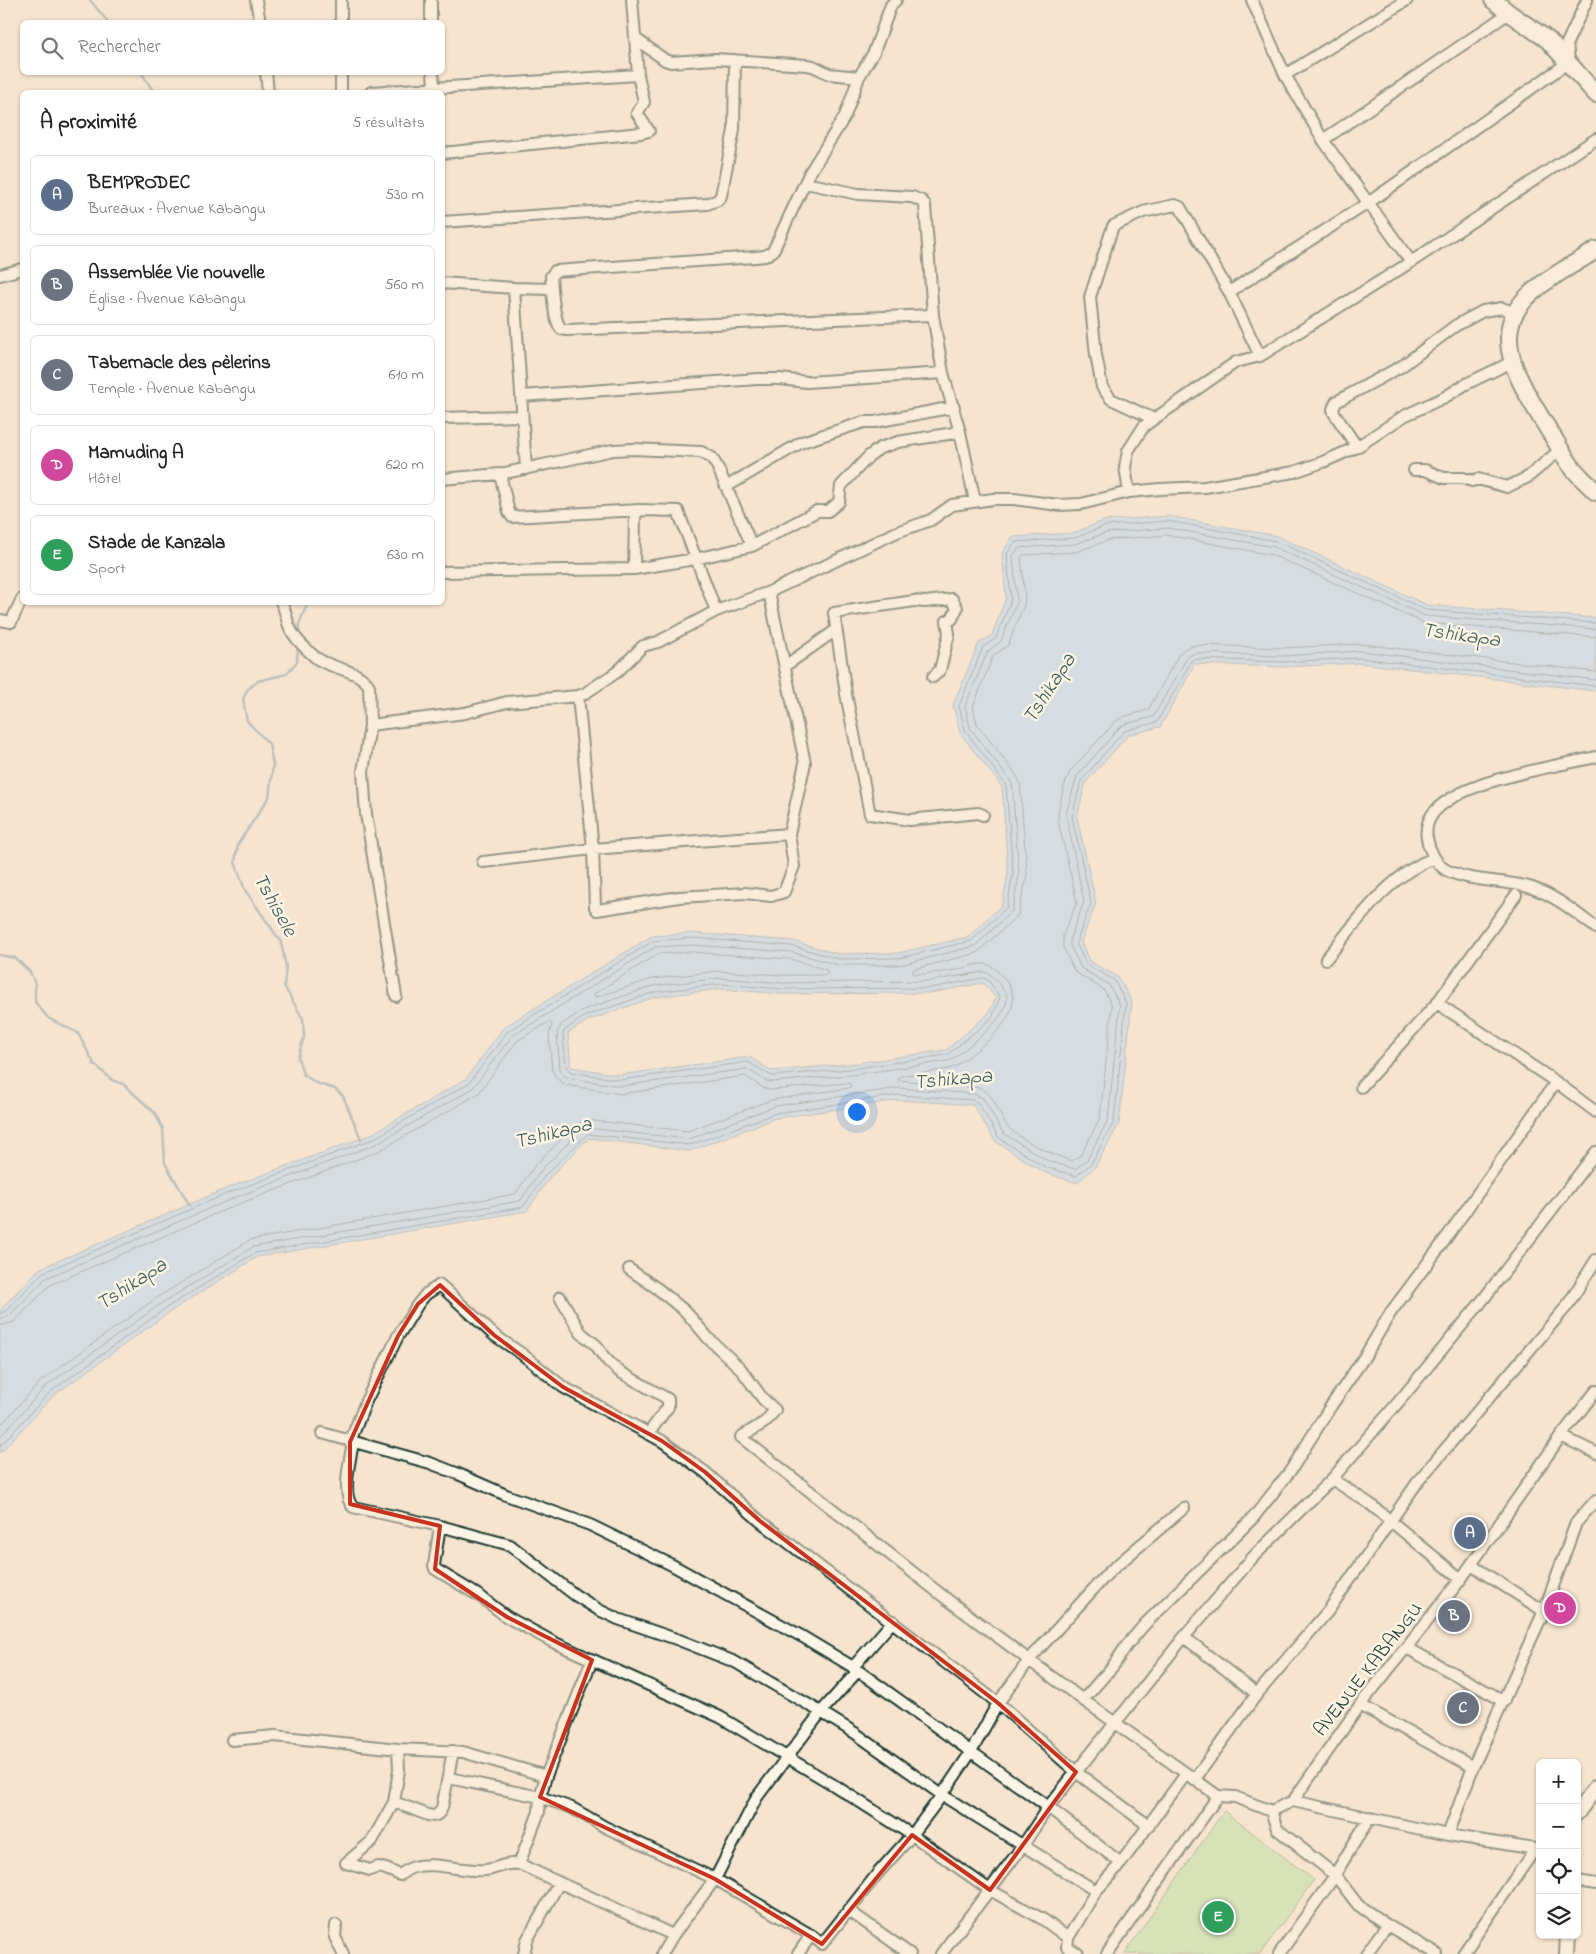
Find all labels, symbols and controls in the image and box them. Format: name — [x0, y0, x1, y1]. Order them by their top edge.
search box — [20, 20, 445, 75]
icon: search — [38, 34, 66, 62]
text: Rechercher — [78, 34, 161, 61]
text: À proximité — [40, 108, 137, 138]
text: 5 résultats — [352, 111, 425, 135]
text: BEMPRODEC — [88, 170, 190, 197]
text: A — [52, 183, 62, 207]
text: 530 m — [385, 183, 424, 207]
text: Bureaux · Avenue Kabangu — [88, 197, 266, 221]
text: Assemblée Vie nouvelle — [88, 260, 265, 287]
text: B — [52, 273, 62, 297]
text: 560 m — [384, 273, 424, 297]
text: Église · Avenue Kabangu — [88, 287, 246, 311]
text: Tabernacle des pèlerins — [88, 350, 271, 377]
text: C — [53, 363, 61, 387]
text: 610 m — [389, 363, 424, 387]
text: Temple · Avenue Kabangu — [88, 377, 256, 401]
text: Mamuding A — [88, 440, 184, 467]
text: D — [51, 453, 63, 477]
text: 620 m — [386, 453, 424, 477]
text: Hôtel — [88, 467, 121, 491]
text: Stade de Kanzala — [88, 530, 225, 557]
text: E — [52, 543, 62, 567]
text: 630 m — [387, 543, 424, 567]
text: Sport — [88, 557, 126, 581]
water label: Tshikapa — [1420, 616, 1503, 656]
water label: Tshikapa — [1016, 647, 1084, 730]
water label: Tshisele — [244, 868, 304, 944]
water label: Tshikapa — [912, 1062, 994, 1098]
your location — [844, 1099, 870, 1125]
water label: Tshikapa — [511, 1110, 595, 1158]
water label: Tshikapa — [91, 1251, 174, 1319]
pin: A — [1454, 1514, 1486, 1552]
pin: D — [1544, 1589, 1576, 1627]
street label: AVENUE KABANGU — [1307, 1597, 1431, 1743]
pin: B — [1438, 1597, 1470, 1635]
pin: C — [1447, 1689, 1479, 1727]
map controls — [1536, 1759, 1581, 1939]
button: + — [1536, 1759, 1581, 1804]
button: − — [1536, 1804, 1581, 1849]
button: locate — [1536, 1849, 1581, 1894]
button: layers — [1536, 1894, 1581, 1939]
pin: E — [1202, 1898, 1234, 1936]

